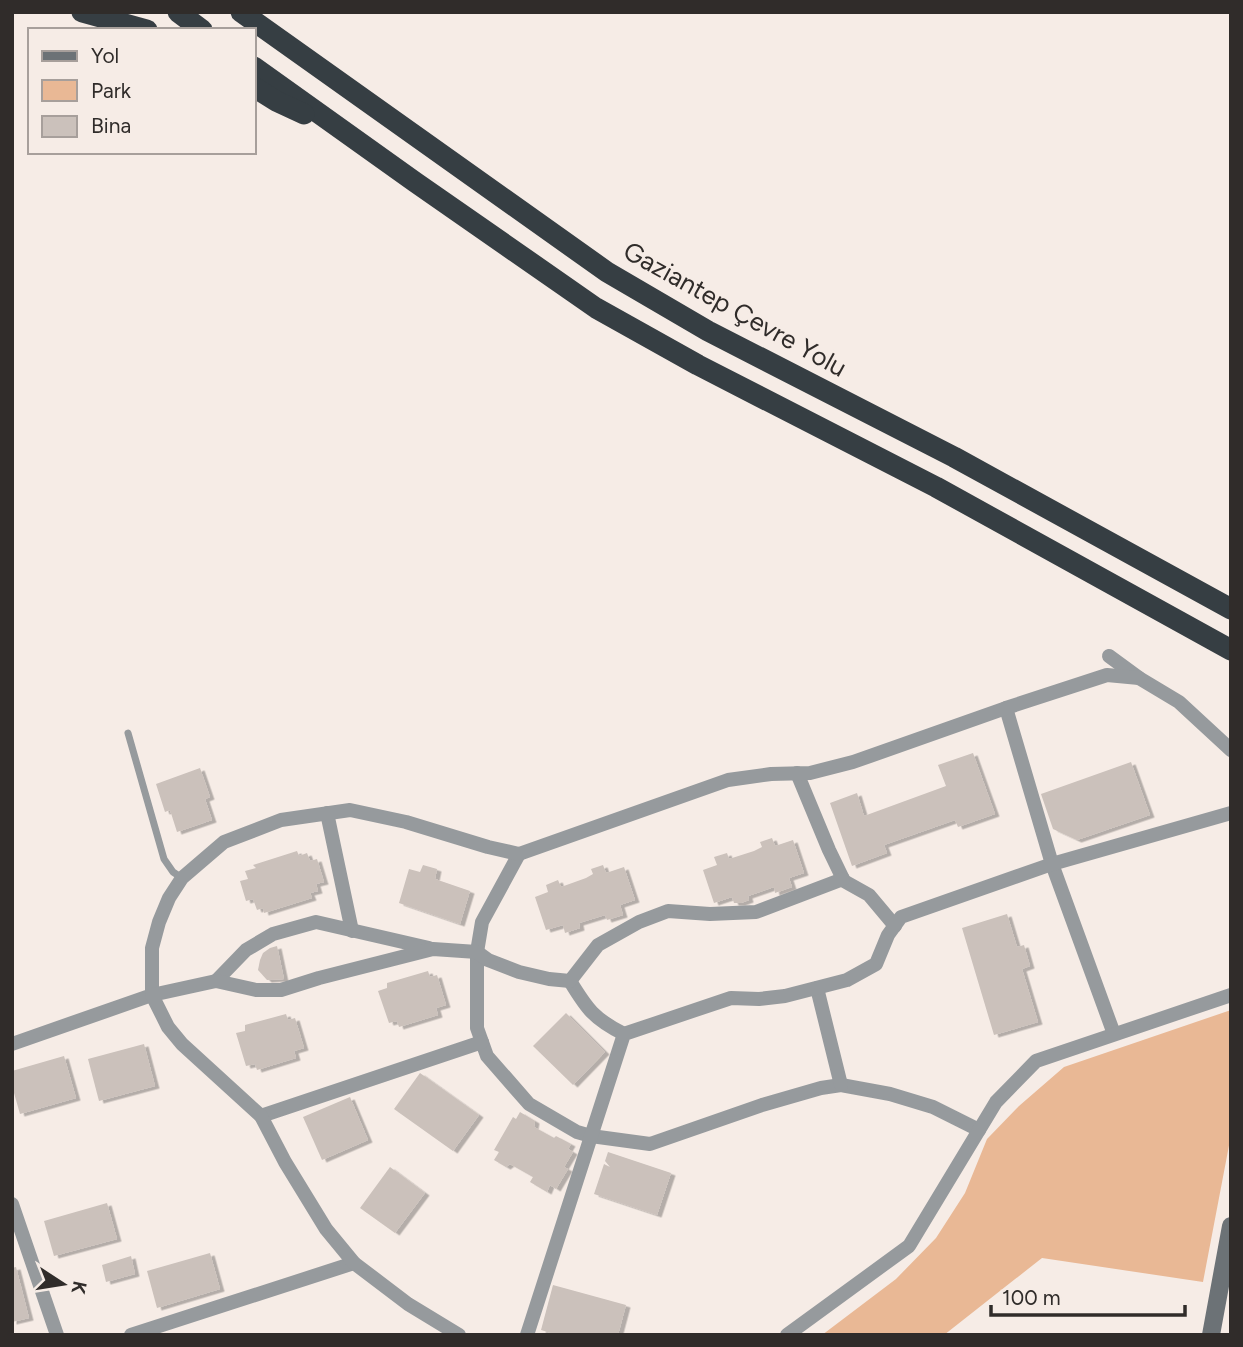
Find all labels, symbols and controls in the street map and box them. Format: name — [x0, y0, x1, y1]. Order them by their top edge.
legend — [28, 28, 256, 154]
text: Yol — [91, 43, 119, 68]
text: Park — [91, 78, 132, 103]
text: Bina — [91, 113, 131, 138]
street label: Gaziantep Çevre Yolu — [618, 234, 852, 384]
north arrow — [28, 1249, 98, 1319]
scale bar — [991, 1274, 1185, 1318]
text: K — [67, 1279, 92, 1296]
text: 100 m — [1002, 1285, 1061, 1310]

